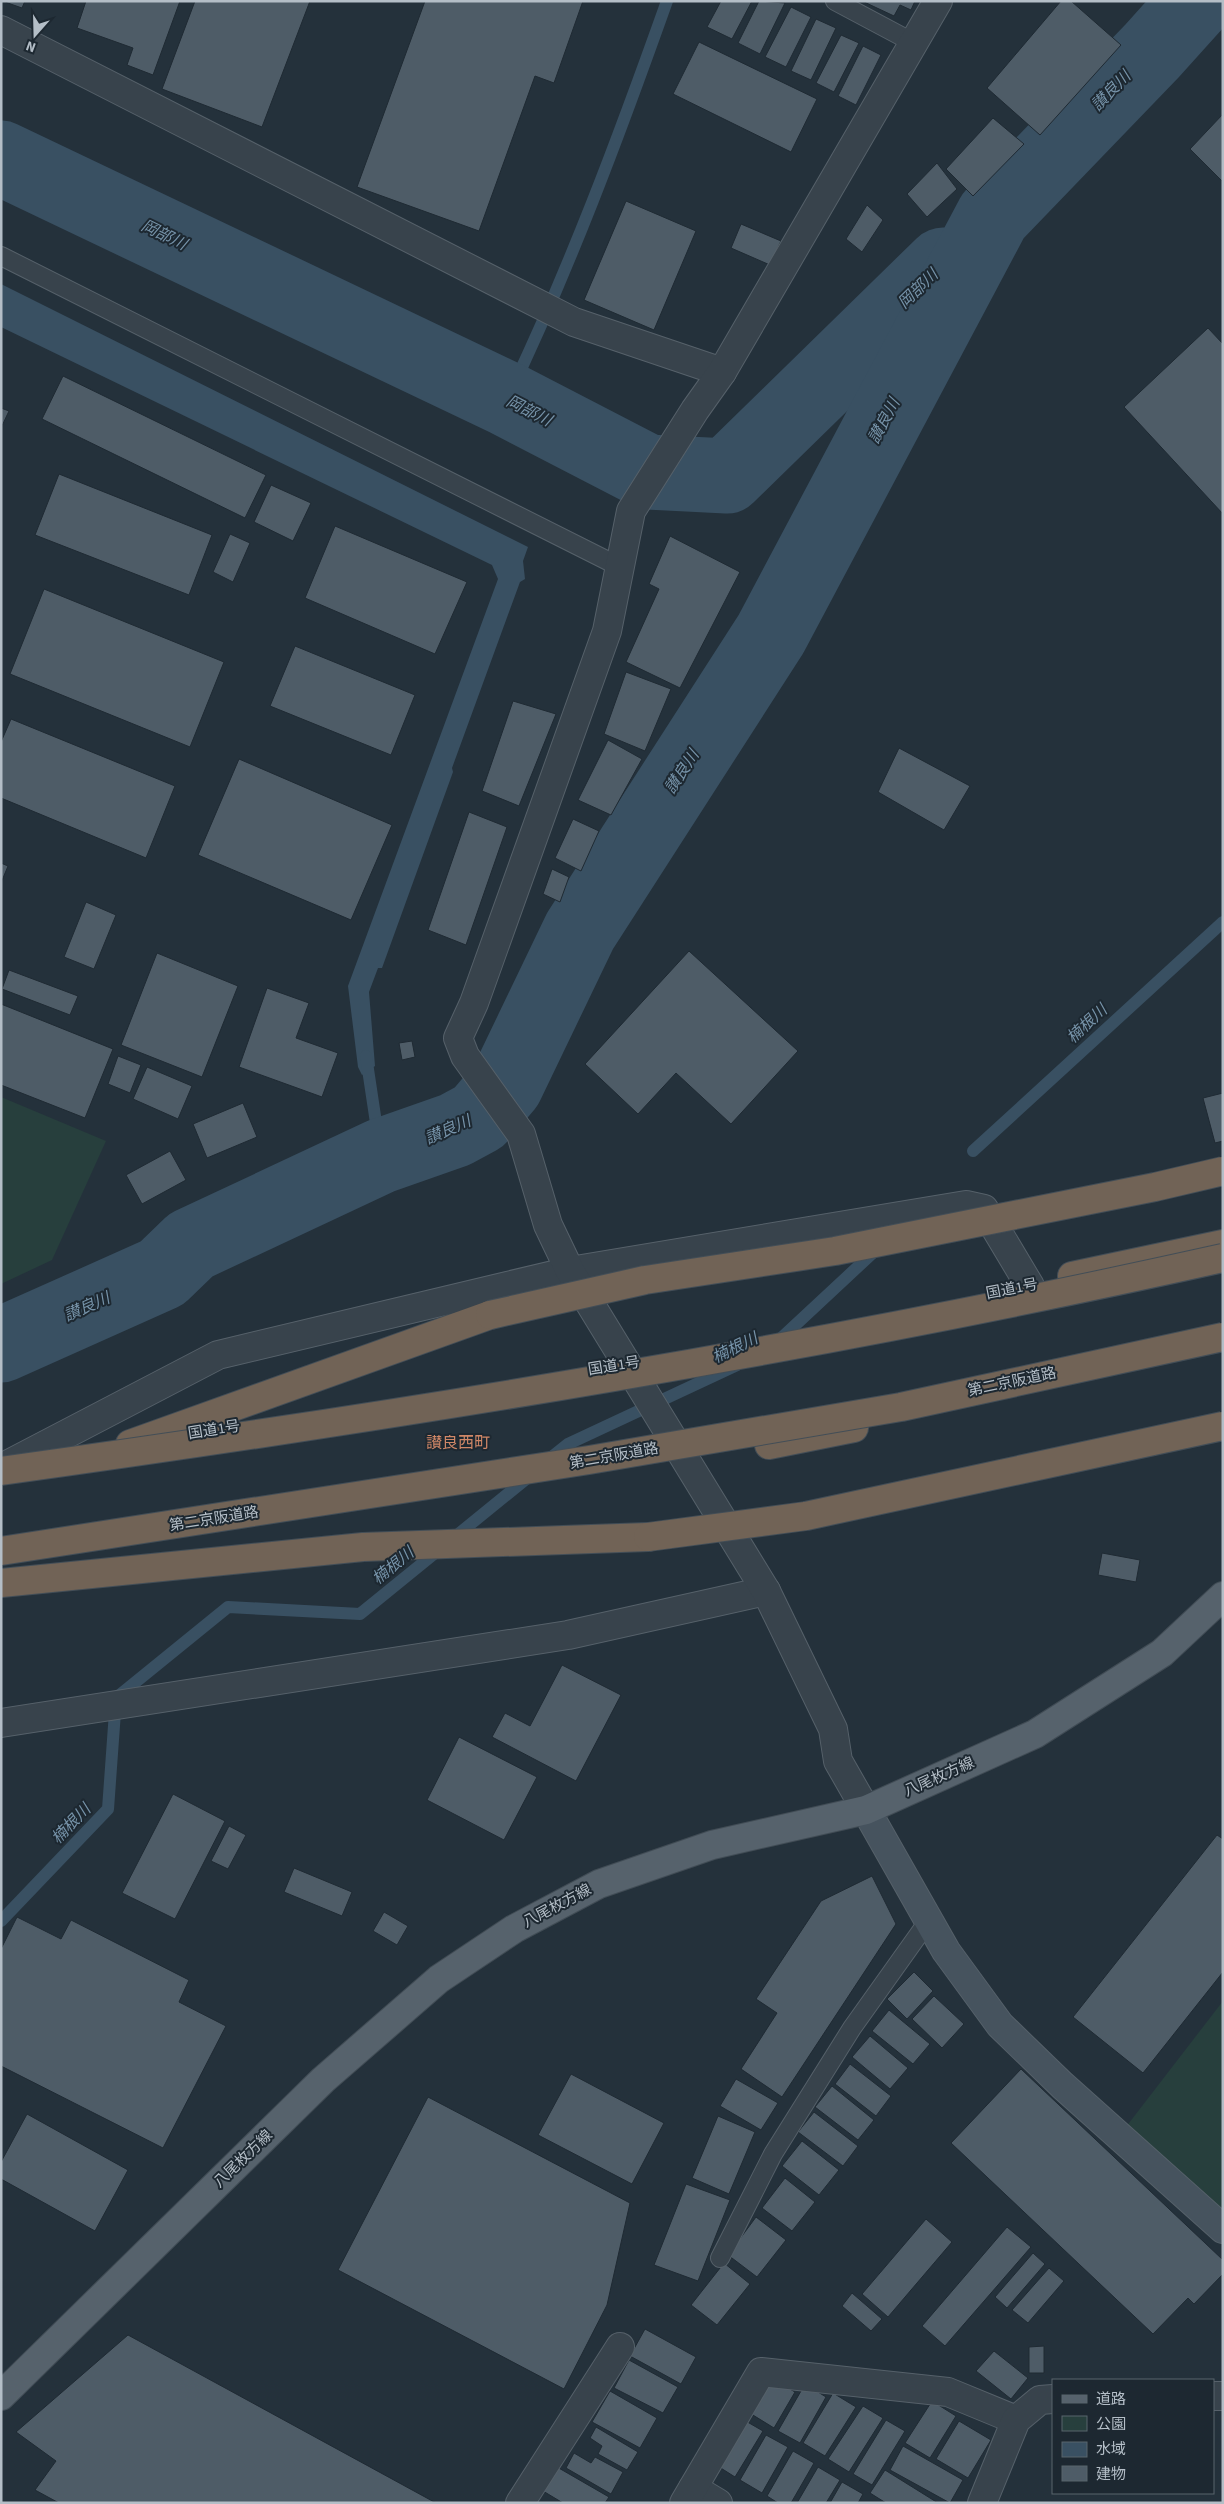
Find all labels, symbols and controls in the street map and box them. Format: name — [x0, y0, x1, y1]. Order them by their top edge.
north arrow — [10, 10, 60, 60]
text: N — [23, 35, 39, 57]
water label: 讃良川 — [1086, 65, 1137, 116]
water label: 岡部川 — [138, 215, 192, 256]
water label: 岡部川 — [893, 263, 944, 314]
water label: 岡部川 — [503, 390, 557, 433]
water label: 讃良川 — [863, 393, 906, 447]
water label: 讃良川 — [660, 744, 705, 798]
water label: 楠根川 — [1062, 998, 1114, 1048]
water label: 讃良川 — [422, 1109, 476, 1150]
street label: 国道1号 — [984, 1274, 1040, 1304]
water label: 讃良川 — [61, 1286, 115, 1327]
water label: 楠根川 — [709, 1327, 763, 1368]
street label: 国道1号 — [586, 1352, 642, 1380]
street label: 第二京阪道路 — [966, 1362, 1058, 1402]
street label: 国道1号 — [186, 1416, 242, 1444]
district label: 讃良西町 — [426, 1432, 490, 1454]
street label: 第二京阪道路 — [568, 1438, 660, 1474]
street label: 第二京阪道路 — [168, 1502, 260, 1536]
water label: 楠根川 — [367, 1541, 420, 1590]
street label: 八尾枚方線 — [900, 1752, 978, 1802]
water label: 楠根川 — [46, 1798, 97, 1849]
street label: 八尾枚方線 — [519, 1879, 595, 1933]
street label: 八尾枚方線 — [209, 2125, 277, 2193]
legend — [1052, 2379, 1214, 2494]
text: 道路 — [1096, 2389, 1126, 2410]
text: 公園 — [1096, 2414, 1126, 2435]
text: 水域 — [1096, 2439, 1126, 2460]
text: 建物 — [1096, 2464, 1126, 2485]

